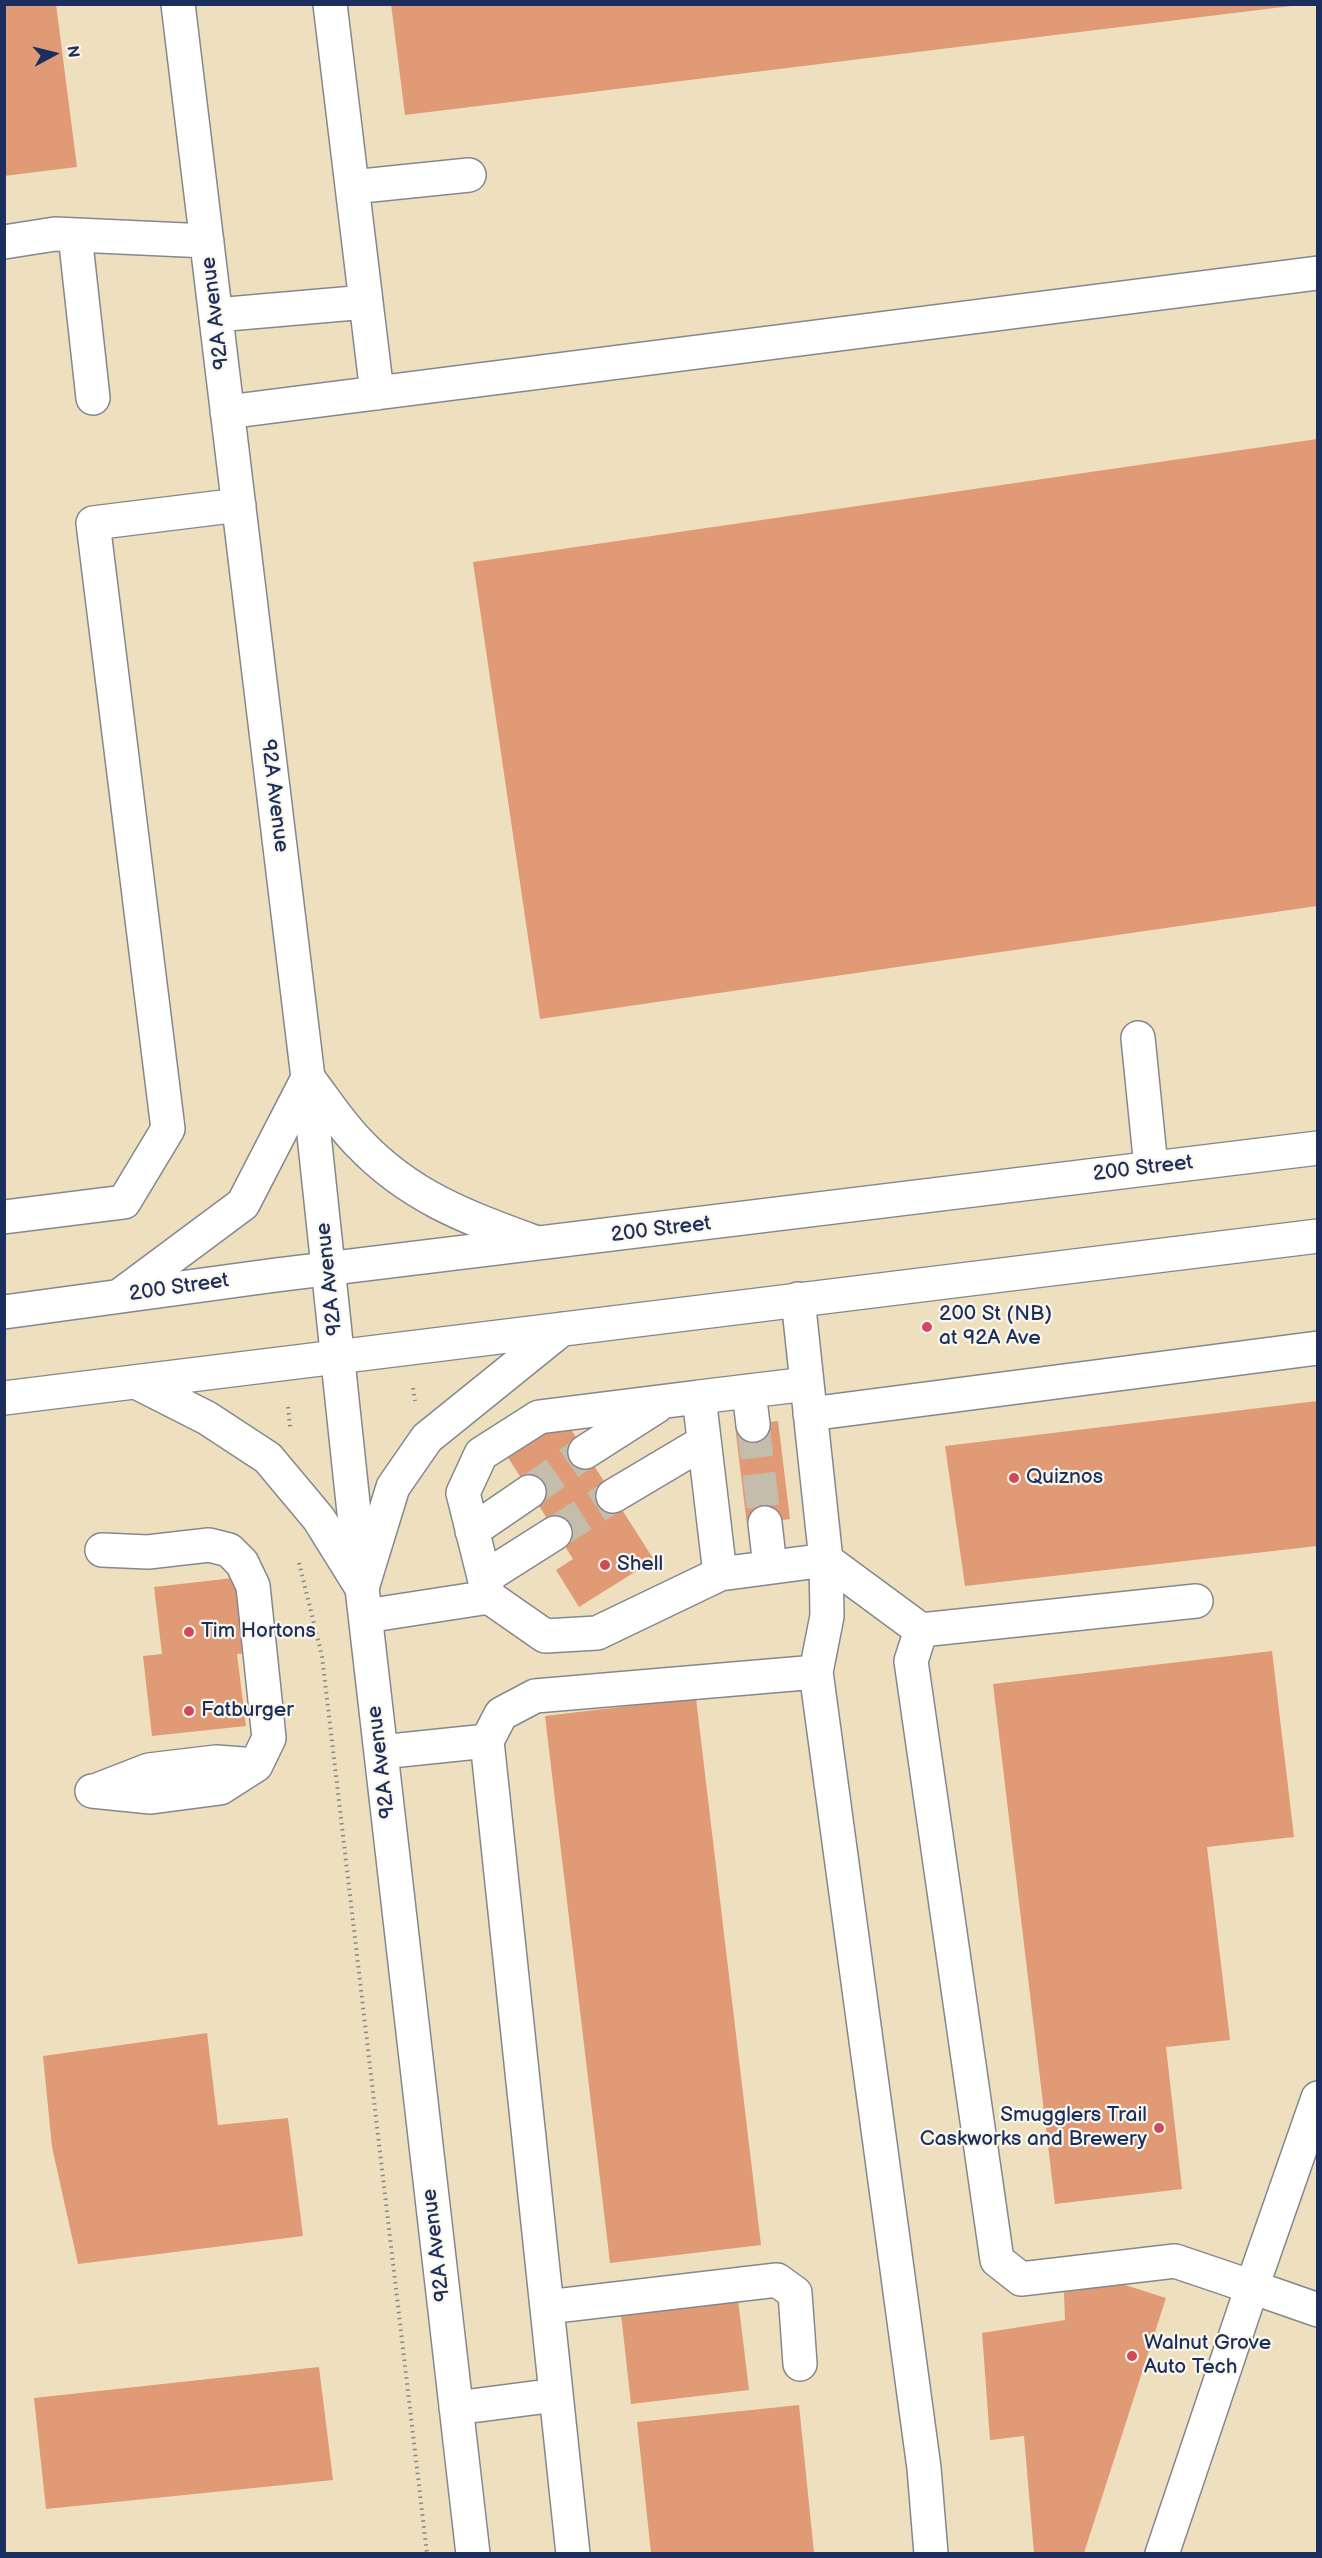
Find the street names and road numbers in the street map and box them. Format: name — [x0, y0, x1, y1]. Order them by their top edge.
street label: 92A Avenue — [197, 255, 235, 371]
street label: 92A Avenue — [255, 738, 293, 854]
street label: 200 Street — [1092, 1150, 1194, 1188]
street label: 200 Street — [610, 1211, 712, 1249]
street label: 92A Avenue — [312, 1221, 348, 1337]
street label: 200 Street — [128, 1269, 230, 1307]
street label: 92A Avenue — [363, 1704, 401, 1820]
street label: 92A Avenue — [418, 2187, 456, 2303]

